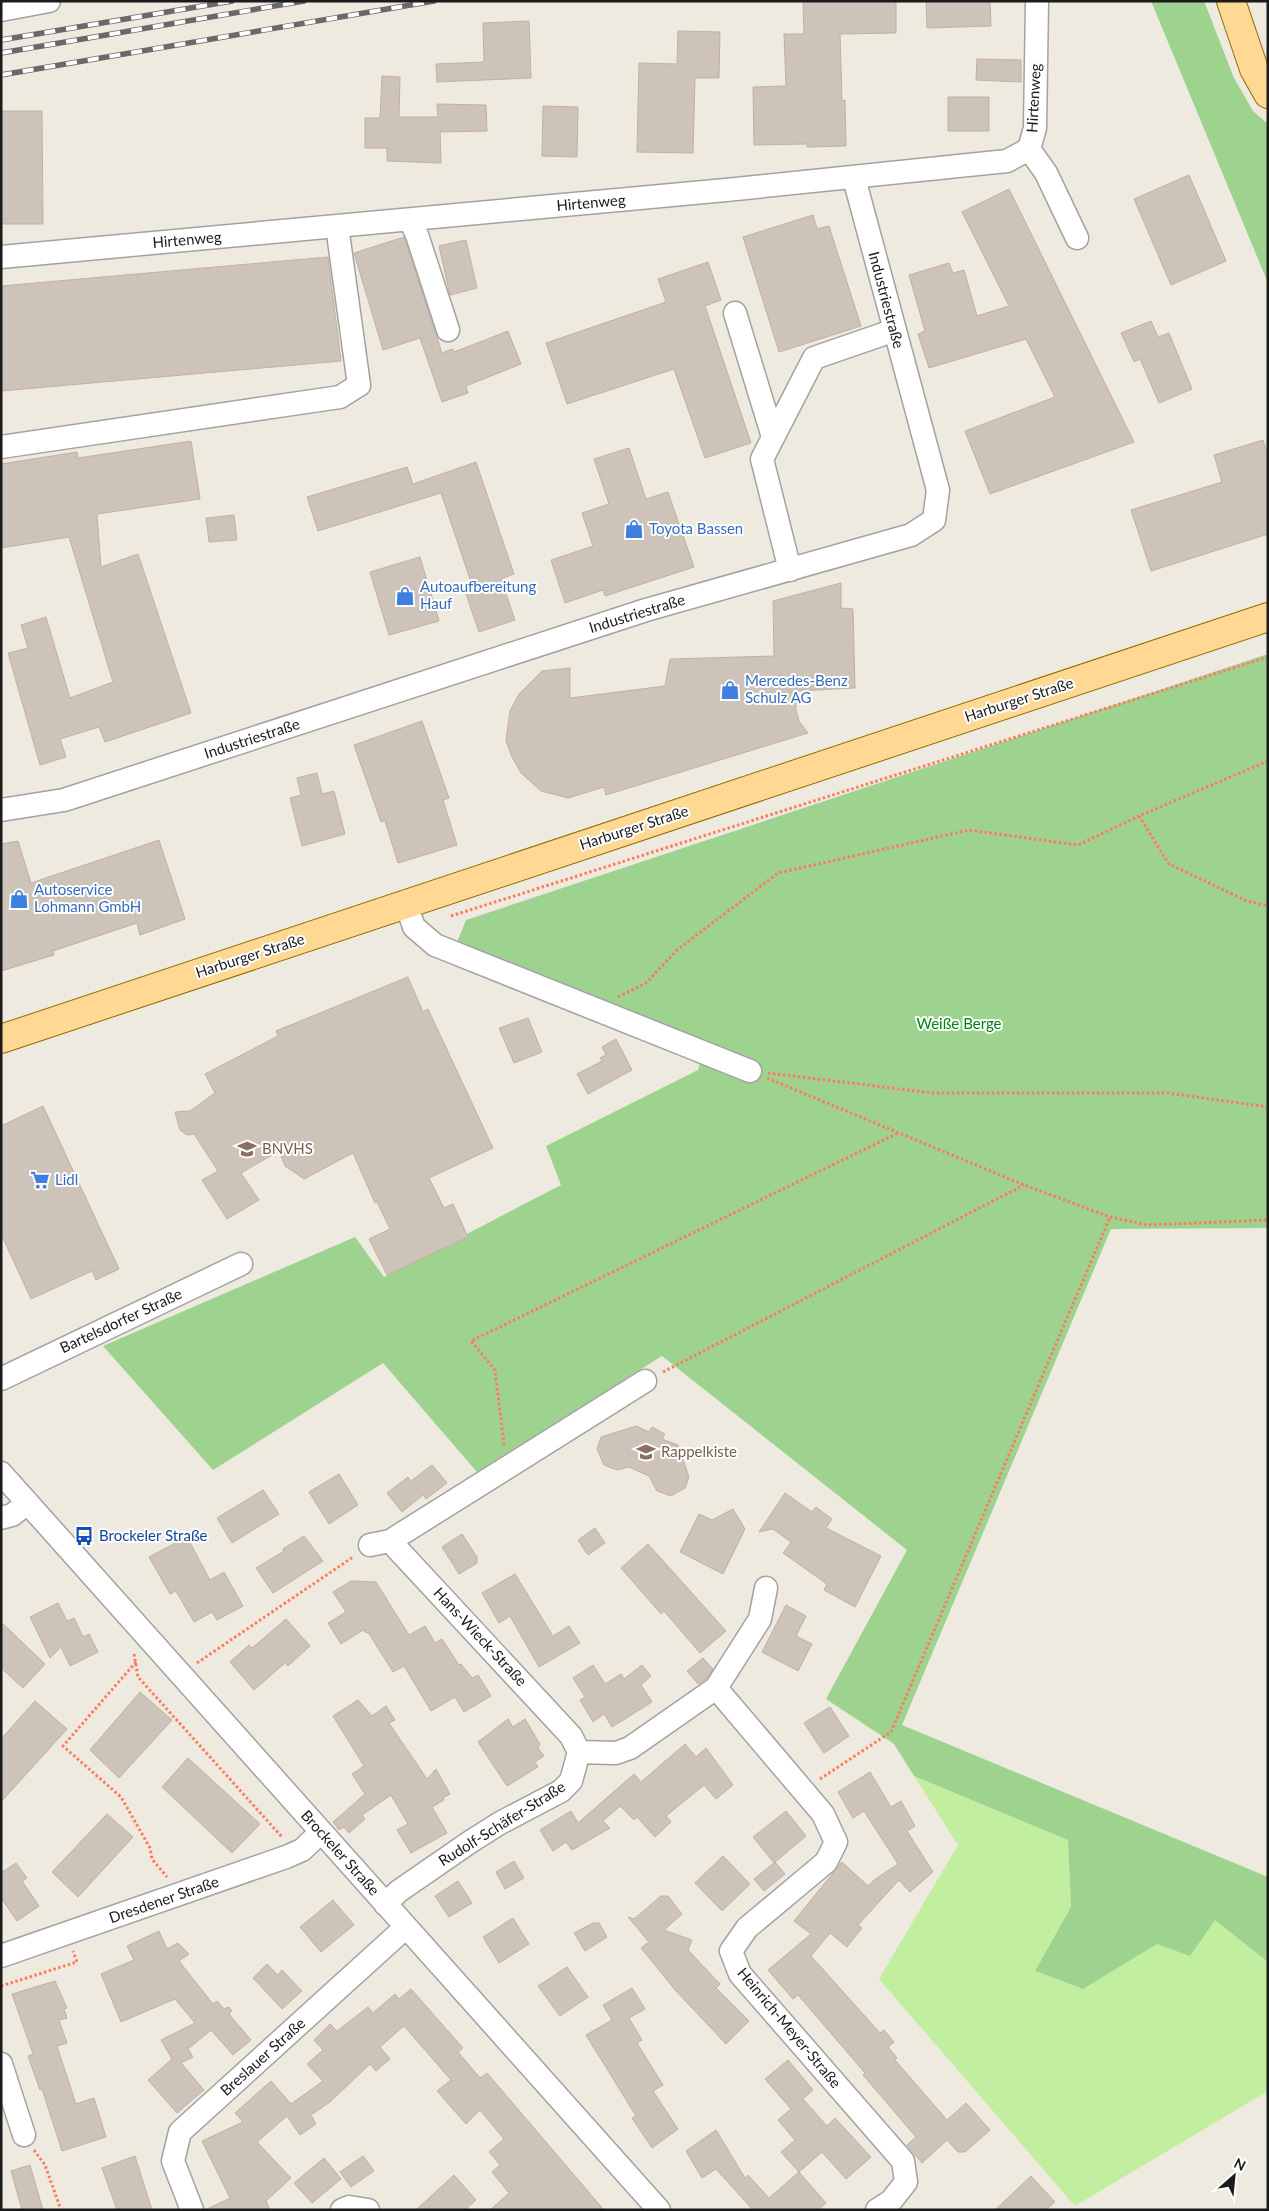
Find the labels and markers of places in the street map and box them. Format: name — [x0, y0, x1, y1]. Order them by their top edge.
shop icon: Toyota Bassen — [623, 518, 645, 540]
place label: Toyota Bassen — [649, 519, 743, 537]
place label: Autoaufbereitung Hauf — [420, 577, 536, 612]
shop icon: Autoaufbereitung Hauf — [394, 585, 416, 607]
place label: Mercedes-Benz Schulz AG — [745, 671, 848, 706]
shop icon: Mercedes-Benz Schulz AG — [719, 679, 741, 701]
place label: Autoservice Lohmann GmbH — [34, 880, 141, 915]
shop icon: Autoservice Lohmann GmbH — [8, 888, 30, 910]
school or university icon: BNVHS — [236, 1138, 258, 1160]
place label: BNVHS — [262, 1139, 313, 1157]
supermarket icon: Lidl — [29, 1169, 51, 1191]
place label: Lidl — [55, 1170, 78, 1188]
school or university icon: Rappelkiste — [635, 1441, 657, 1463]
place label: Rappelkiste — [661, 1442, 737, 1460]
bus stop icon: Brockeler Straße — [73, 1525, 95, 1547]
place label: Brockeler Straße — [99, 1526, 208, 1544]

